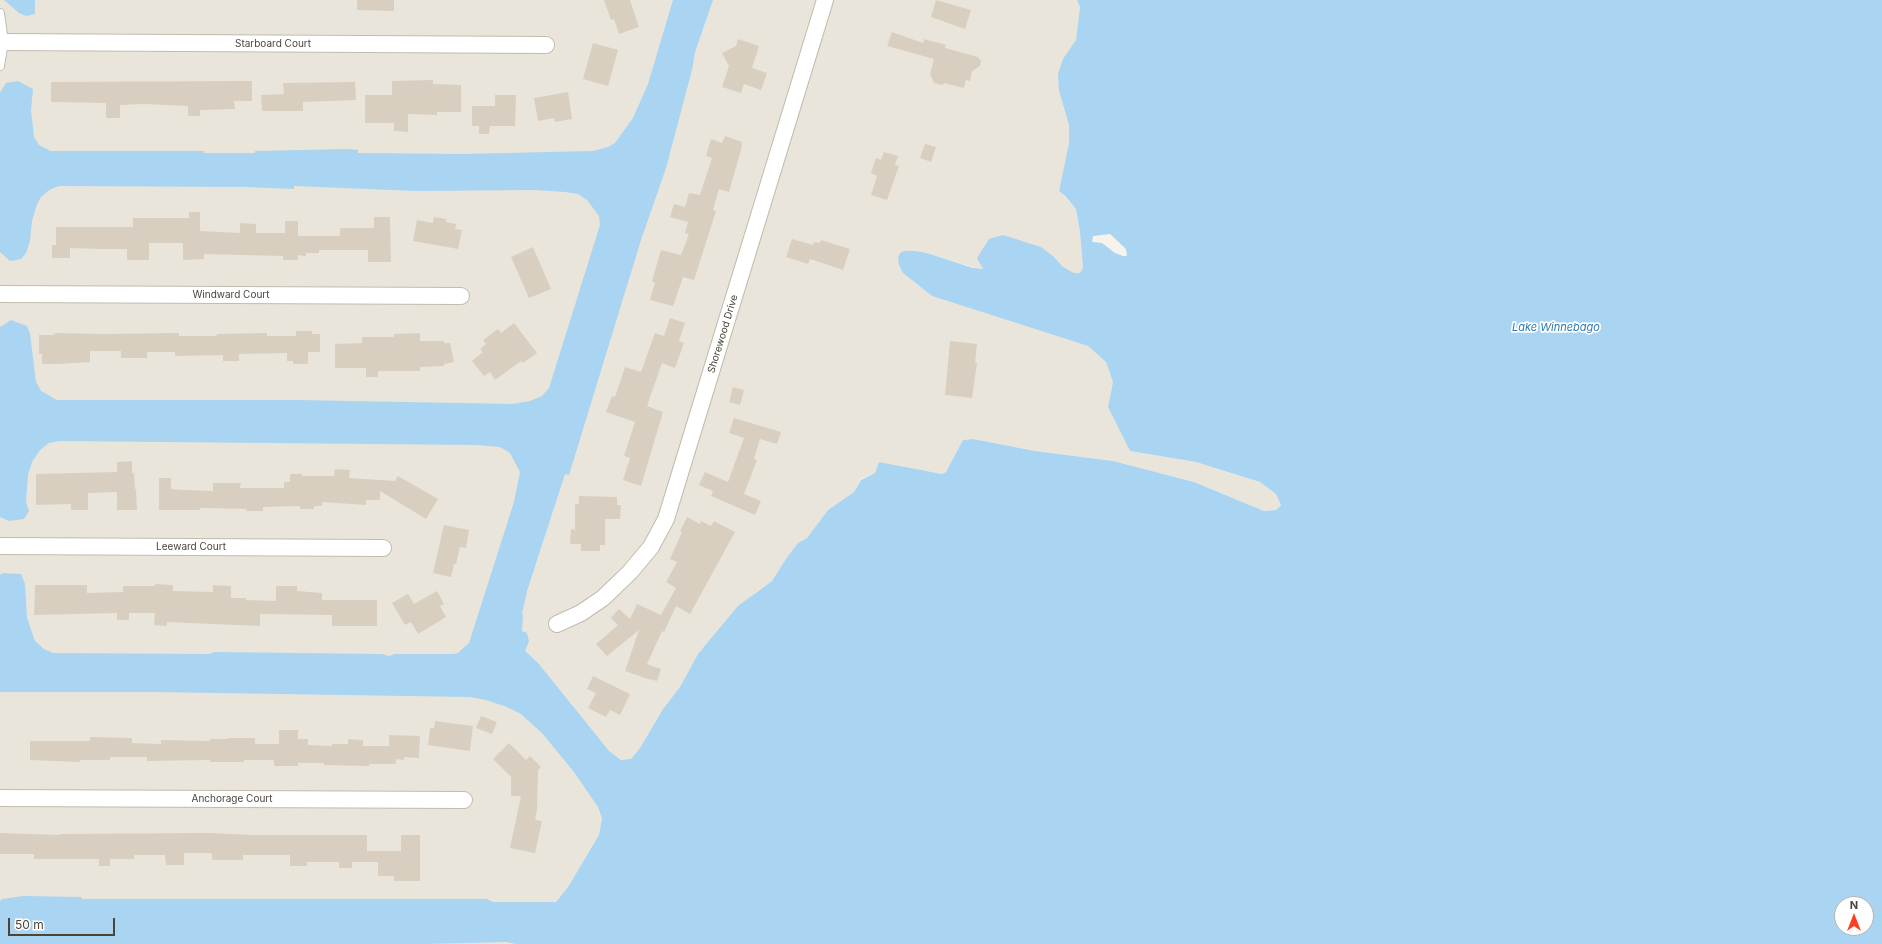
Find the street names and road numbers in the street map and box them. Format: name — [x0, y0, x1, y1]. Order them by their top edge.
street label: Starboard Court — [235, 38, 311, 50]
street label: Windward Court — [192, 289, 270, 301]
street label: Shorewood Drive — [705, 293, 741, 375]
street label: Leeward Court — [156, 541, 226, 553]
street label: Anchorage Court — [192, 793, 272, 805]

